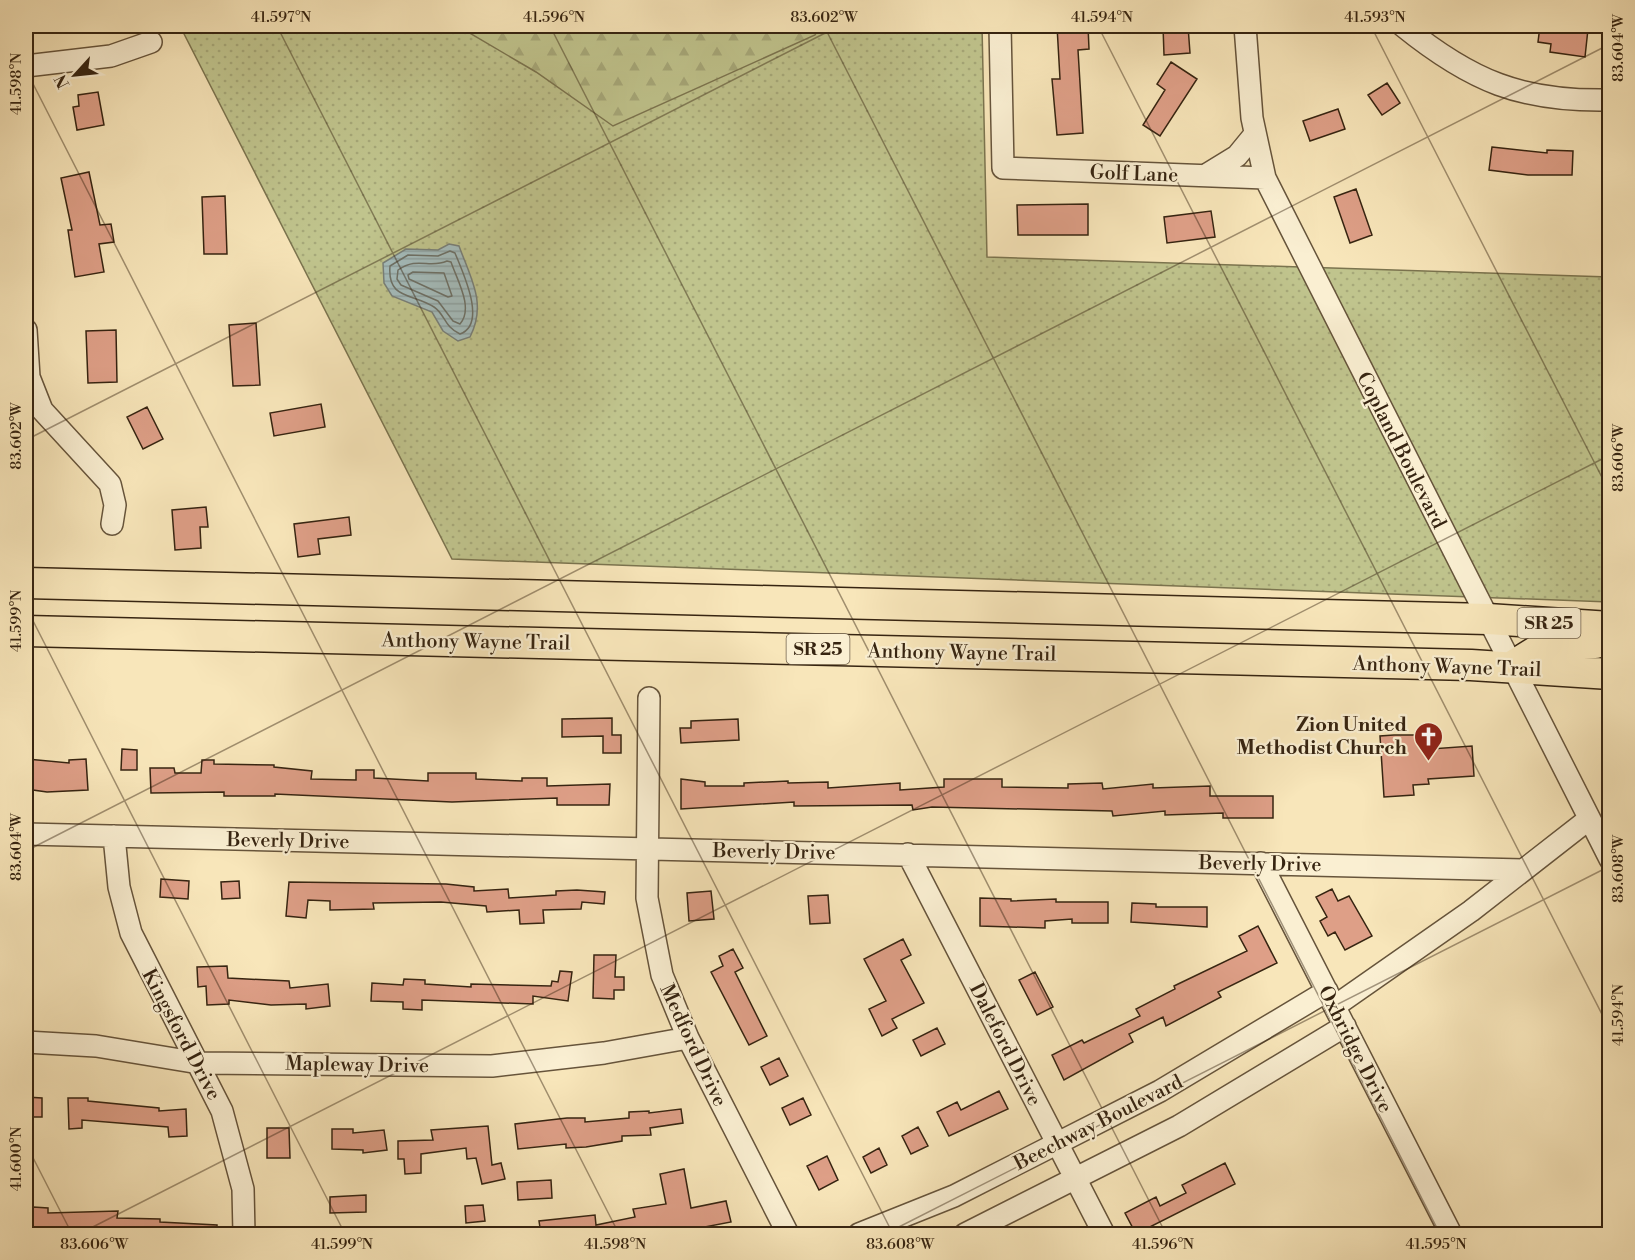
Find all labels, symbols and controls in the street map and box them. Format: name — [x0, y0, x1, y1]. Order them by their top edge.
text: 41.597°N — [251, 8, 311, 27]
text: 41.596°N — [523, 8, 585, 27]
text: 83.602°W — [790, 8, 858, 27]
text: 41.594°N — [1071, 8, 1133, 27]
text: 41.593°N — [1344, 8, 1406, 27]
text: 83.604°W — [1609, 14, 1628, 82]
north arrow — [45, 45, 105, 105]
text: 41.598°N — [7, 53, 26, 115]
text: N — [51, 71, 74, 92]
street label: Golf Lane — [1089, 160, 1179, 189]
street label: Copland Boulevard — [1350, 368, 1451, 534]
text: 83.602°W — [7, 402, 26, 470]
text: 83.606°W — [1609, 424, 1628, 492]
text: 41.599°N — [7, 590, 26, 652]
road number: SR 25 — [1518, 608, 1580, 638]
street label: Anthony Wayne Trail — [380, 628, 571, 657]
road number: SR 25 — [786, 634, 850, 664]
street label: Anthony Wayne Trail — [866, 639, 1057, 668]
street label: Anthony Wayne Trail — [1351, 652, 1542, 683]
place label: Zion United Methodist Church — [1236, 713, 1408, 761]
church icon: Zion United Methodist Church — [1412, 720, 1444, 762]
text: 83.604°W — [7, 813, 26, 881]
street label: Beverly Drive — [225, 828, 350, 855]
text: 83.608°W — [1609, 835, 1628, 903]
street label: Beverly Drive — [711, 839, 836, 866]
street label: Beverly Drive — [1197, 851, 1322, 878]
street label: Kingsford Drive — [136, 965, 226, 1105]
street label: Daleford Drive — [963, 979, 1046, 1110]
street label: Medford Drive — [653, 980, 732, 1111]
street label: Oxbridge Drive — [1312, 982, 1397, 1117]
text: 41.594°N — [1609, 984, 1628, 1046]
street label: Mapleway Drive — [285, 1052, 429, 1079]
street label: Beechway Boulevard — [1009, 1070, 1188, 1177]
text: 41.600°N — [7, 1127, 26, 1191]
text: 83.606°W — [60, 1235, 128, 1254]
text: 41.599°N — [311, 1235, 373, 1254]
text: 41.598°N — [584, 1235, 646, 1254]
text: 83.608°W — [866, 1235, 934, 1254]
text: 41.596°N — [1132, 1235, 1194, 1254]
text: 41.595°N — [1405, 1235, 1467, 1254]

